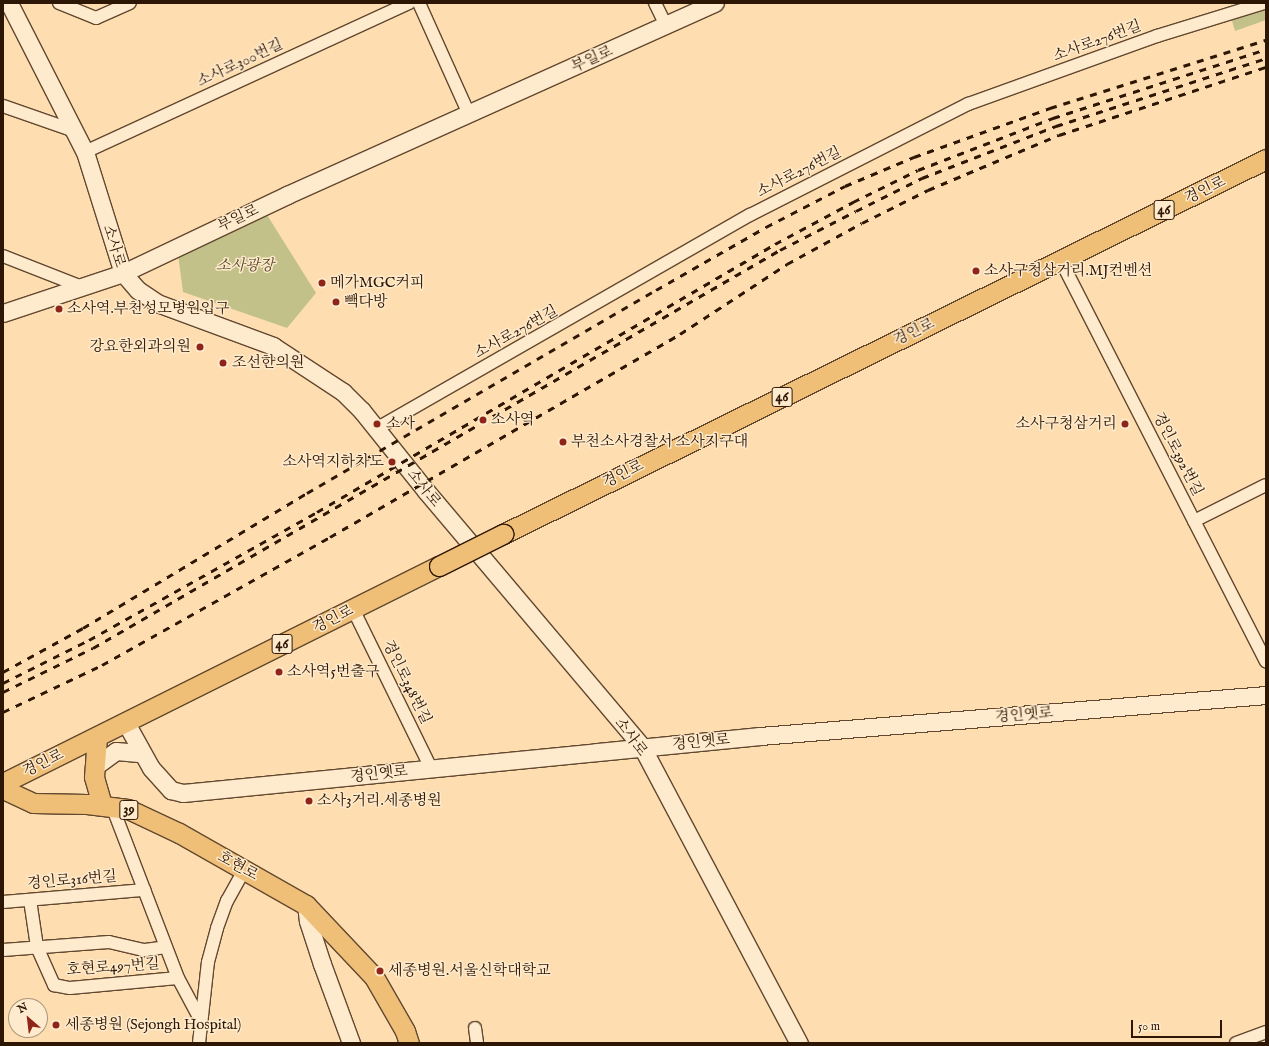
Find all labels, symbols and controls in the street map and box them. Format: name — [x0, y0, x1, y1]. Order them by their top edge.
street label: 소사로276번길 — [1050, 17, 1144, 65]
street label: 소사로300번길 — [194, 35, 286, 91]
street label: 부일로 — [568, 42, 616, 76]
street label: 소사로276번길 — [754, 143, 844, 201]
street label: 경인로 — [1182, 172, 1228, 208]
road number: 46 — [1153, 198, 1175, 222]
street label: 부일로 — [214, 201, 262, 235]
street label: 소사로 — [99, 223, 129, 269]
park label: 소사광장 — [216, 257, 274, 275]
place label: 소사구청삼거리.MJ컨벤션 — [984, 262, 1152, 280]
marker: 소사구청삼거리.MJ컨벤션 — [971, 266, 981, 276]
place label: 메가MGC커피 — [330, 274, 425, 292]
marker: 메가MGC커피 — [317, 278, 327, 288]
place label: 빽다방 — [344, 293, 387, 311]
marker: 빽다방 — [331, 297, 341, 307]
place label: 소사역.부천성모병원입구 — [67, 300, 230, 318]
street label: 소사로276번길 — [471, 302, 561, 362]
marker: 소사역.부천성모병원입구 — [54, 304, 64, 314]
street label: 경인로 — [891, 314, 937, 350]
place label: 강요한외과의원 — [90, 338, 191, 356]
marker: 강요한외과의원 — [194, 341, 206, 353]
place label: 조선한의원 — [232, 354, 304, 372]
marker: 조선한의원 — [217, 357, 229, 369]
road number: 46 — [771, 385, 793, 409]
street label: 경인로392번길 — [1149, 409, 1207, 499]
place label: 소사역 — [491, 411, 534, 429]
place label: 소사 — [386, 415, 415, 433]
marker: 소사역 — [478, 415, 488, 425]
place label: 소사구청삼거리 — [1016, 415, 1117, 433]
marker: 소사 — [371, 418, 383, 430]
marker: 소사구청삼거리 — [1120, 419, 1130, 429]
place label: 부천소사경찰서 소사지구대 — [571, 433, 748, 451]
marker: 부천소사경찰서 소사지구대 — [558, 437, 568, 447]
place label: 소사역지하차도 — [283, 453, 384, 471]
street label: 경인로 — [600, 456, 646, 492]
marker: 소사역지하차도 — [387, 457, 397, 467]
street label: 소사로 — [403, 465, 445, 511]
street label: 경인로 — [310, 601, 356, 637]
road number: 46 — [271, 632, 293, 656]
street label: 경인로348번길 — [379, 637, 435, 727]
place label: 소사역5번출구 — [287, 663, 379, 681]
marker: 소사역5번출구 — [274, 667, 284, 677]
street label: 경인옛로 — [994, 704, 1054, 726]
street label: 소사로 — [611, 714, 651, 760]
street label: 경인옛로 — [671, 731, 731, 753]
street label: 경인로 — [20, 745, 66, 781]
street label: 경인옛로 — [349, 762, 409, 786]
place label: 소사3거리.세종병원 — [317, 792, 442, 810]
marker: 소사3거리.세종병원 — [304, 796, 314, 806]
road number: 39 — [119, 798, 139, 822]
street label: 호현로 — [215, 848, 261, 884]
street label: 경인로316번길 — [26, 867, 118, 893]
street label: 호현로497번길 — [66, 955, 160, 979]
place label: 세종병원.서울신학대학교 — [388, 962, 551, 980]
marker: 세종병원.서울신학대학교 — [375, 966, 385, 976]
north arrow — [8, 998, 48, 1038]
text: N — [15, 1000, 30, 1017]
scale bar — [1133, 1012, 1224, 1038]
place label: 세종병원 (Sejongh Hospital) — [65, 1016, 241, 1034]
marker: 세종병원 (Sejongh Hospital) — [50, 1019, 62, 1031]
text: 50 m — [1138, 1019, 1160, 1034]

